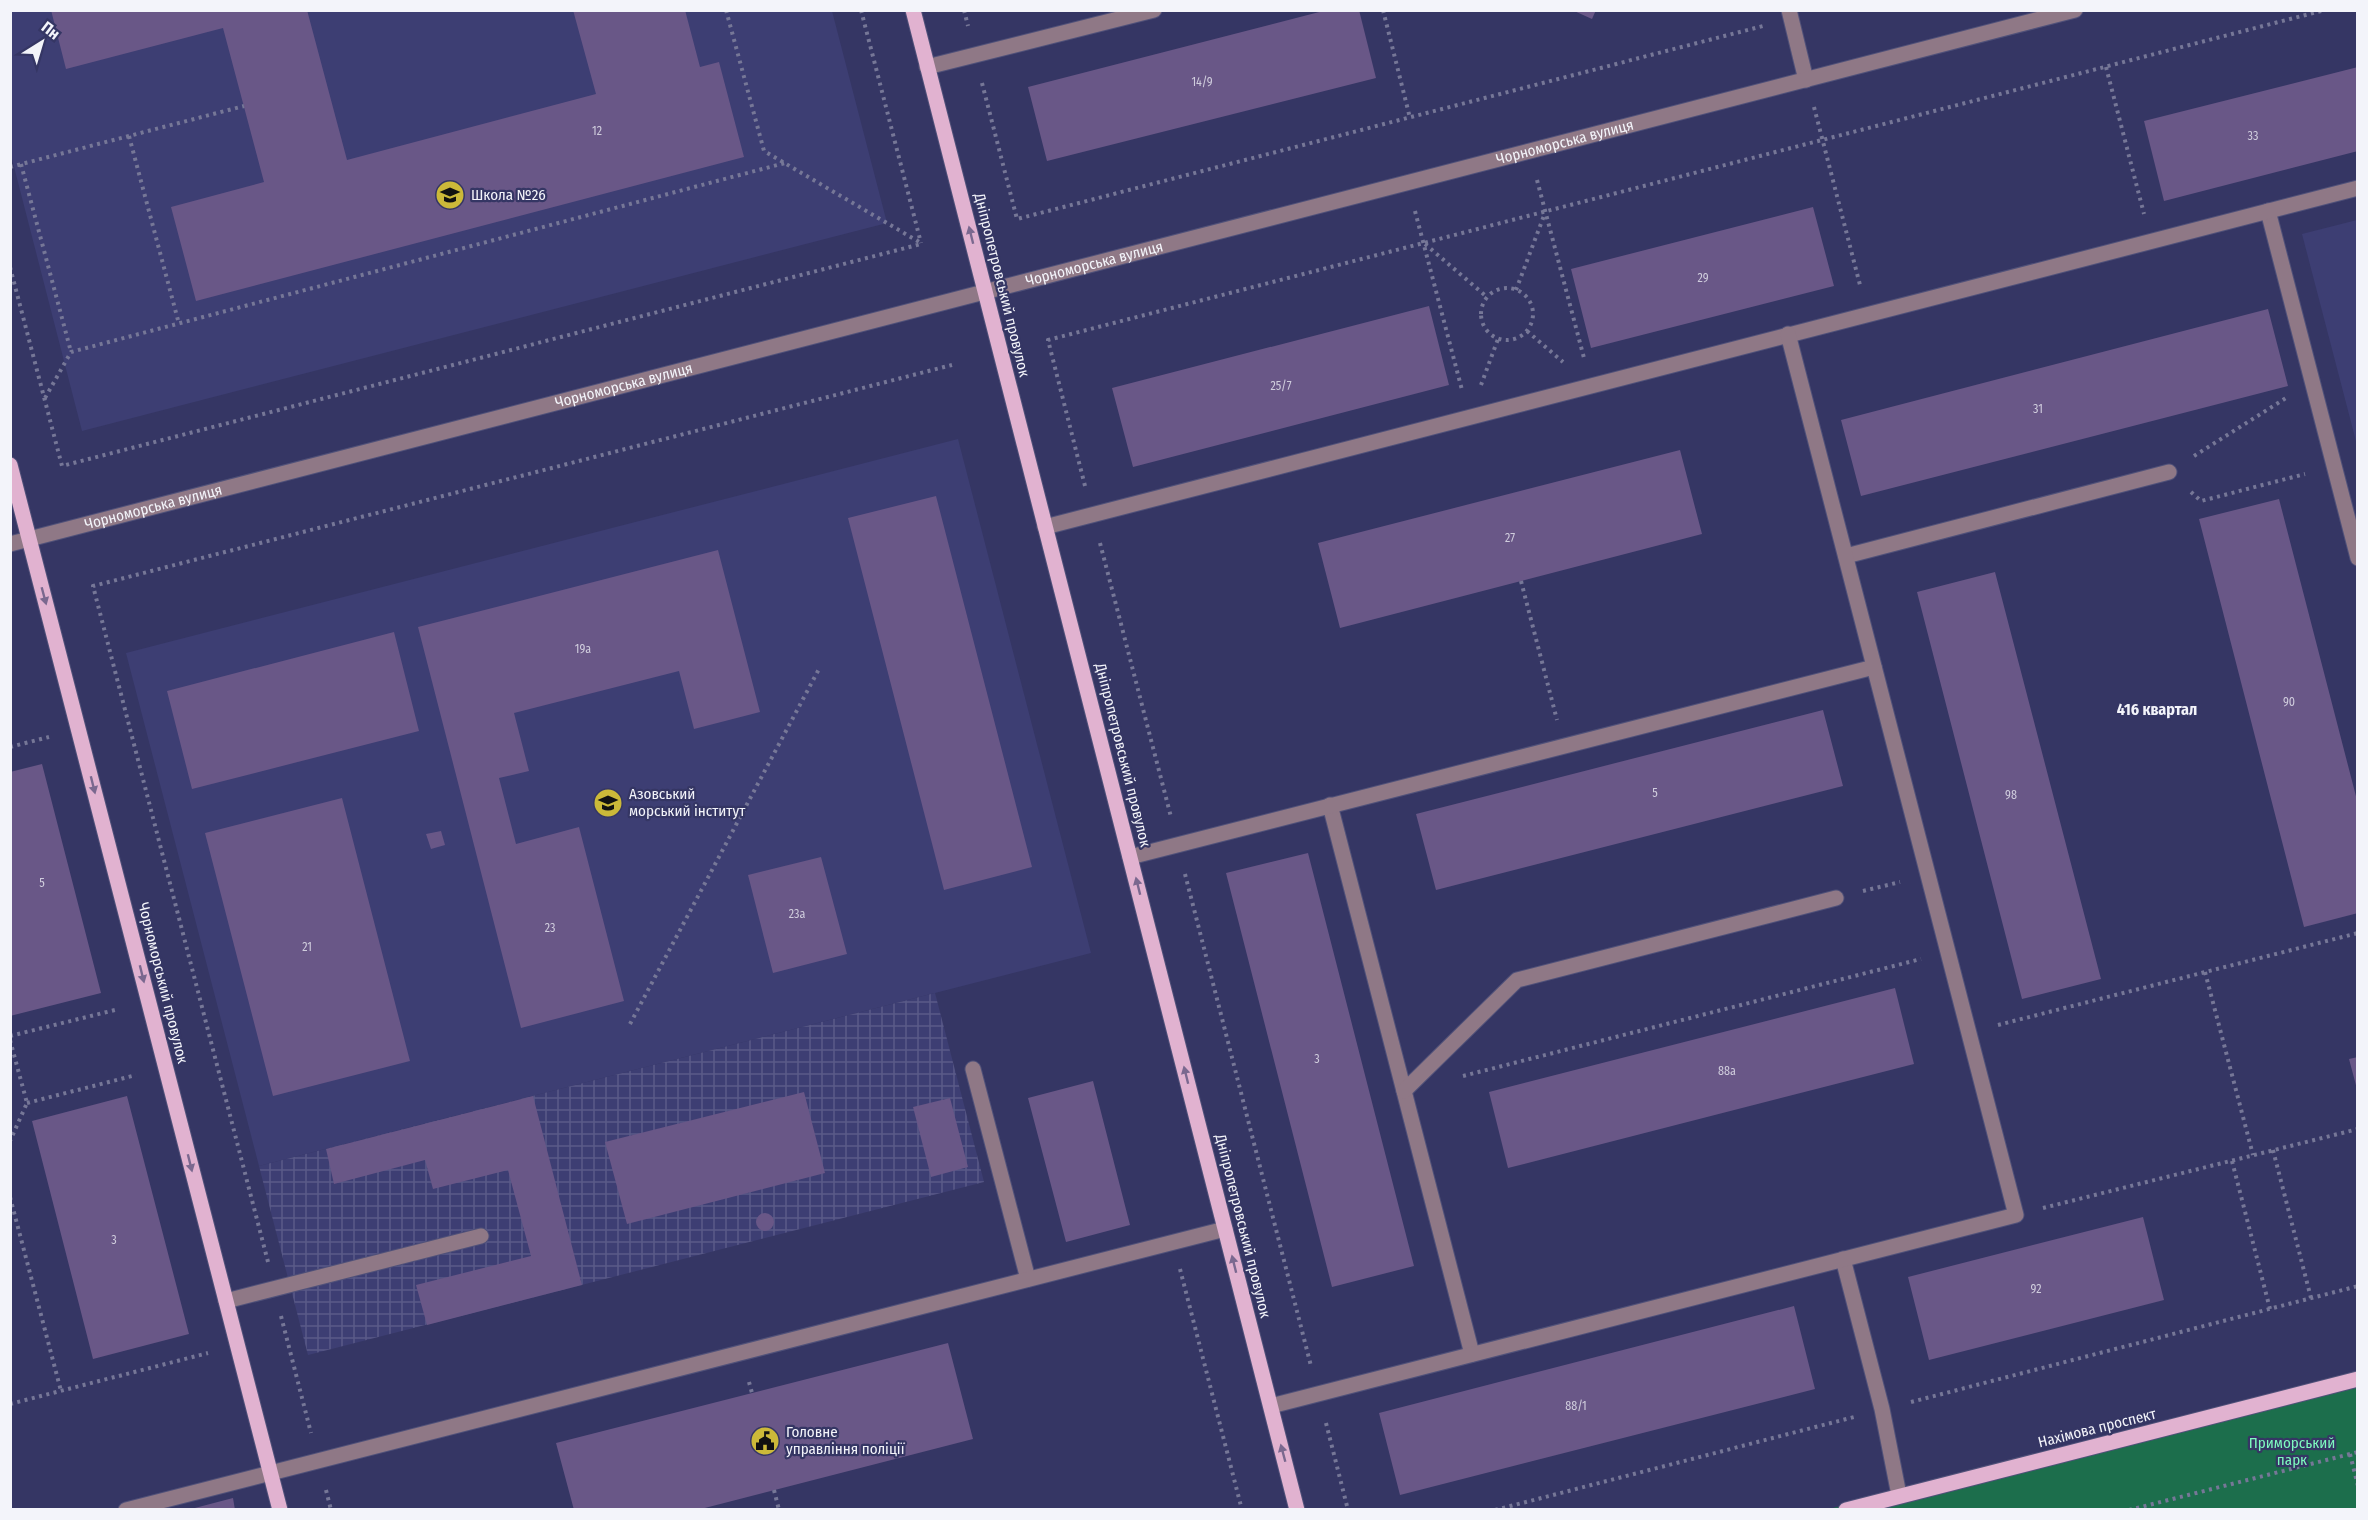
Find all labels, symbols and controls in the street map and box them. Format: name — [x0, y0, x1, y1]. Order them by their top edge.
north arrow — [12, 12, 72, 72]
text: Пн — [38, 17, 64, 43]
house number: 14/9 — [1191, 75, 1213, 89]
street label: Чорноморська вулиця — [1494, 116, 1635, 168]
house number: 12 — [592, 124, 602, 138]
house number: 33 — [2248, 129, 2258, 143]
school or university icon: Школа №26 — [434, 179, 466, 211]
place label: Школа №26 — [471, 186, 546, 204]
street label: Дніпропетровський провулок — [970, 190, 1034, 379]
one-way arrow — [965, 226, 975, 244]
street label: Чорноморська вулиця — [1024, 237, 1165, 290]
house number: 29 — [1697, 271, 1709, 285]
street label: Чорноморська вулиця — [553, 359, 694, 412]
house number: 25/7 — [1270, 379, 1292, 393]
house number: 31 — [2033, 402, 2043, 416]
street label: Чорноморська вулиця — [83, 481, 224, 533]
house number: 27 — [1505, 531, 1515, 545]
one-way arrow — [40, 587, 50, 605]
house number: 19а — [575, 642, 591, 656]
street label: Дніпропетровський провулок — [1091, 660, 1155, 849]
house number: 90 — [2283, 695, 2295, 709]
district label: 416 квартал — [2117, 700, 2197, 719]
one-way arrow — [89, 776, 99, 794]
place label: Азовський морський інститут — [629, 785, 746, 820]
house number: 5 — [1652, 786, 1658, 800]
school or university icon: Азовський морський інститут — [592, 787, 624, 819]
house number: 98 — [2005, 788, 2017, 802]
house number: 5 — [39, 876, 45, 890]
one-way arrow — [1132, 877, 1142, 895]
street label: Чорноморський провулок — [134, 901, 192, 1065]
house number: 23а — [789, 907, 805, 921]
house number: 23 — [545, 921, 555, 935]
house number: 21 — [302, 940, 312, 954]
one-way arrow — [137, 965, 147, 983]
house number: 3 — [1314, 1052, 1320, 1066]
house number: 88а — [1718, 1064, 1736, 1078]
one-way arrow — [1180, 1066, 1190, 1084]
street label: Дніпропетровський провулок — [1211, 1131, 1275, 1320]
one-way arrow — [186, 1153, 196, 1172]
house number: 3 — [111, 1233, 117, 1247]
one-way arrow — [1229, 1255, 1239, 1273]
house number: 92 — [2031, 1282, 2041, 1296]
house number: 88/1 — [1565, 1399, 1587, 1413]
street label: Нахімова проспект — [2036, 1404, 2159, 1451]
place label: Головне управління поліції — [786, 1423, 906, 1458]
public building icon: Головне управління поліції — [749, 1425, 781, 1457]
park label: Приморський парк — [2249, 1434, 2335, 1469]
one-way arrow — [1278, 1444, 1287, 1462]

